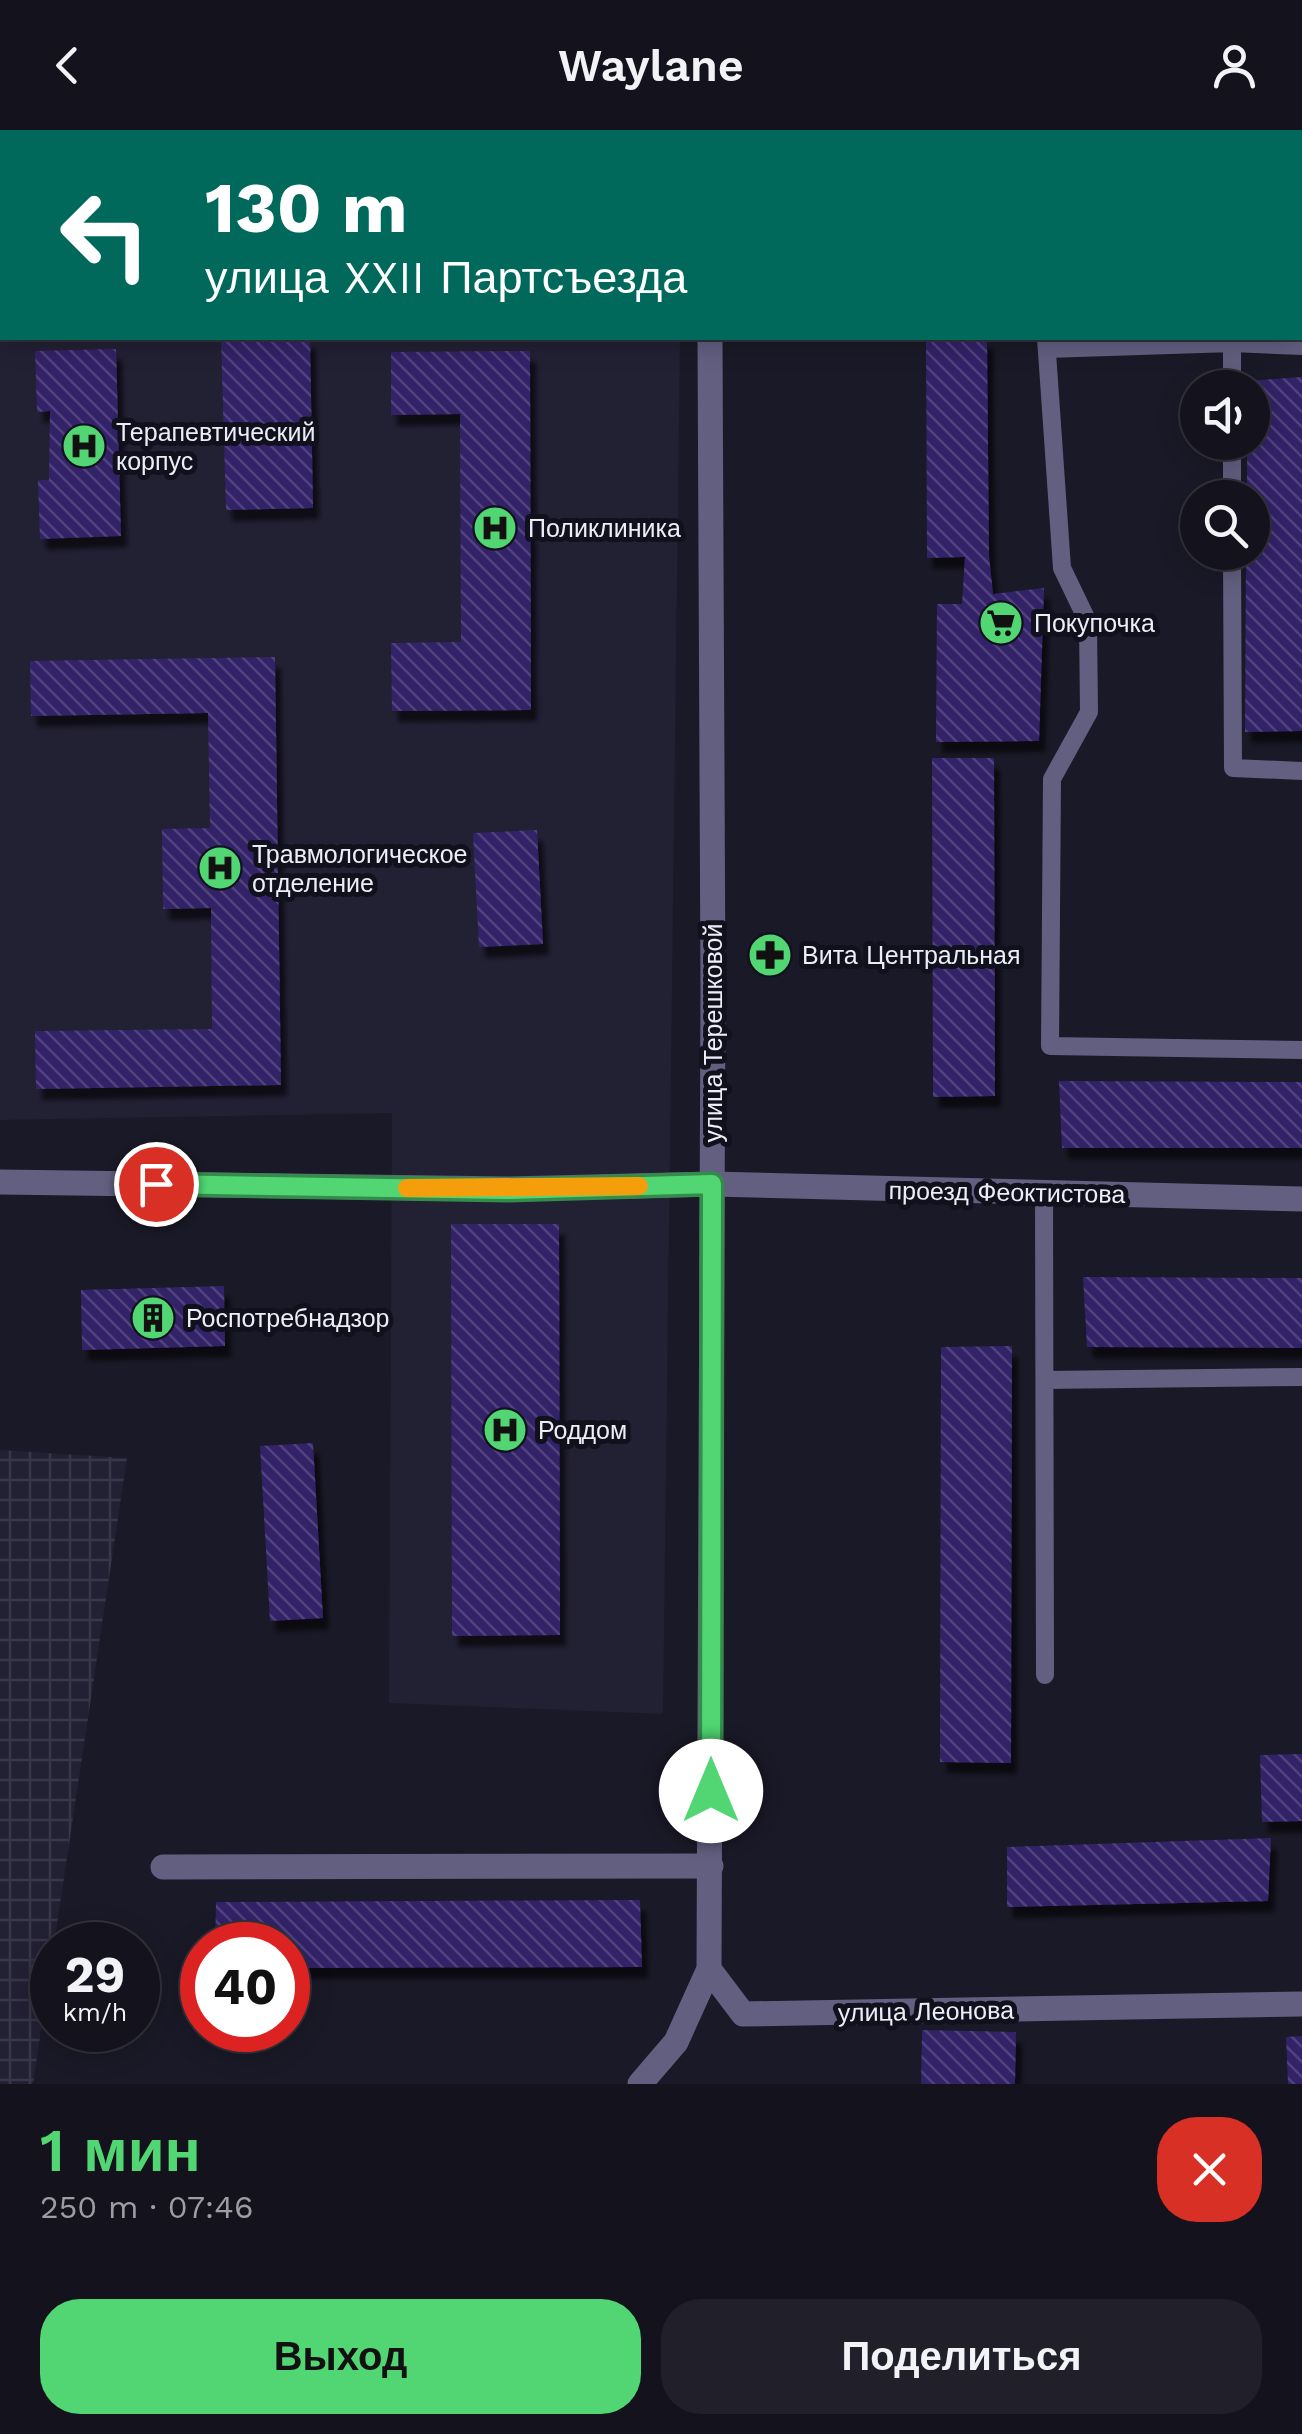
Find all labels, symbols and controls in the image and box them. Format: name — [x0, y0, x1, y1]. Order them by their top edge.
icon: back — [40, 38, 95, 93]
icon: person — [1207, 38, 1262, 93]
text: Waylane — [558, 39, 744, 92]
text: 130 m — [205, 167, 408, 249]
icon: left — [40, 170, 170, 300]
text: улица XXII Партсъезда — [205, 251, 687, 304]
map controls — [1180, 370, 1270, 570]
button: sound — [1180, 370, 1270, 460]
place label: Терапевтический корпус — [116, 418, 315, 476]
hospital icon: Терапевтический корпус — [61, 423, 107, 469]
button: search — [1180, 480, 1270, 570]
hospital icon: Поликлиника — [472, 505, 518, 551]
place label: Поликлиника — [528, 514, 681, 543]
supermarket icon: Покупочка — [978, 600, 1024, 646]
place label: Покупочка — [1034, 609, 1155, 638]
place label: Травмологическое отделение — [252, 840, 468, 898]
hospital icon: Травмологическое отделение — [197, 845, 243, 891]
street label: улица Терешковой — [699, 924, 728, 1142]
pharmacy icon: Вита Центральная — [747, 932, 793, 978]
place label: Вита Центральная — [802, 941, 1021, 970]
pin — [114, 1142, 199, 1227]
icon: arrive — [129, 1157, 184, 1212]
street label: проезд Феоктистова — [888, 1176, 1126, 1209]
building icon: Роспотребнадзор — [130, 1295, 176, 1341]
place label: Роспотребнадзор — [186, 1304, 389, 1333]
hospital icon: Роддом — [482, 1407, 528, 1453]
place label: Роддом — [538, 1416, 627, 1445]
position arrow — [659, 1739, 763, 1843]
speed limit sign: 40 — [180, 1922, 310, 2052]
text: 29 — [65, 1945, 125, 2004]
street label: улица Леонова — [838, 1995, 1014, 2028]
text: km/h — [63, 1998, 127, 2027]
text: 1 мин — [40, 2115, 201, 2186]
button: close — [1157, 2117, 1262, 2222]
text: 250 m · 07:46 — [40, 2188, 253, 2226]
button: Выход — [40, 2299, 641, 2414]
button: Поделиться — [661, 2299, 1262, 2414]

